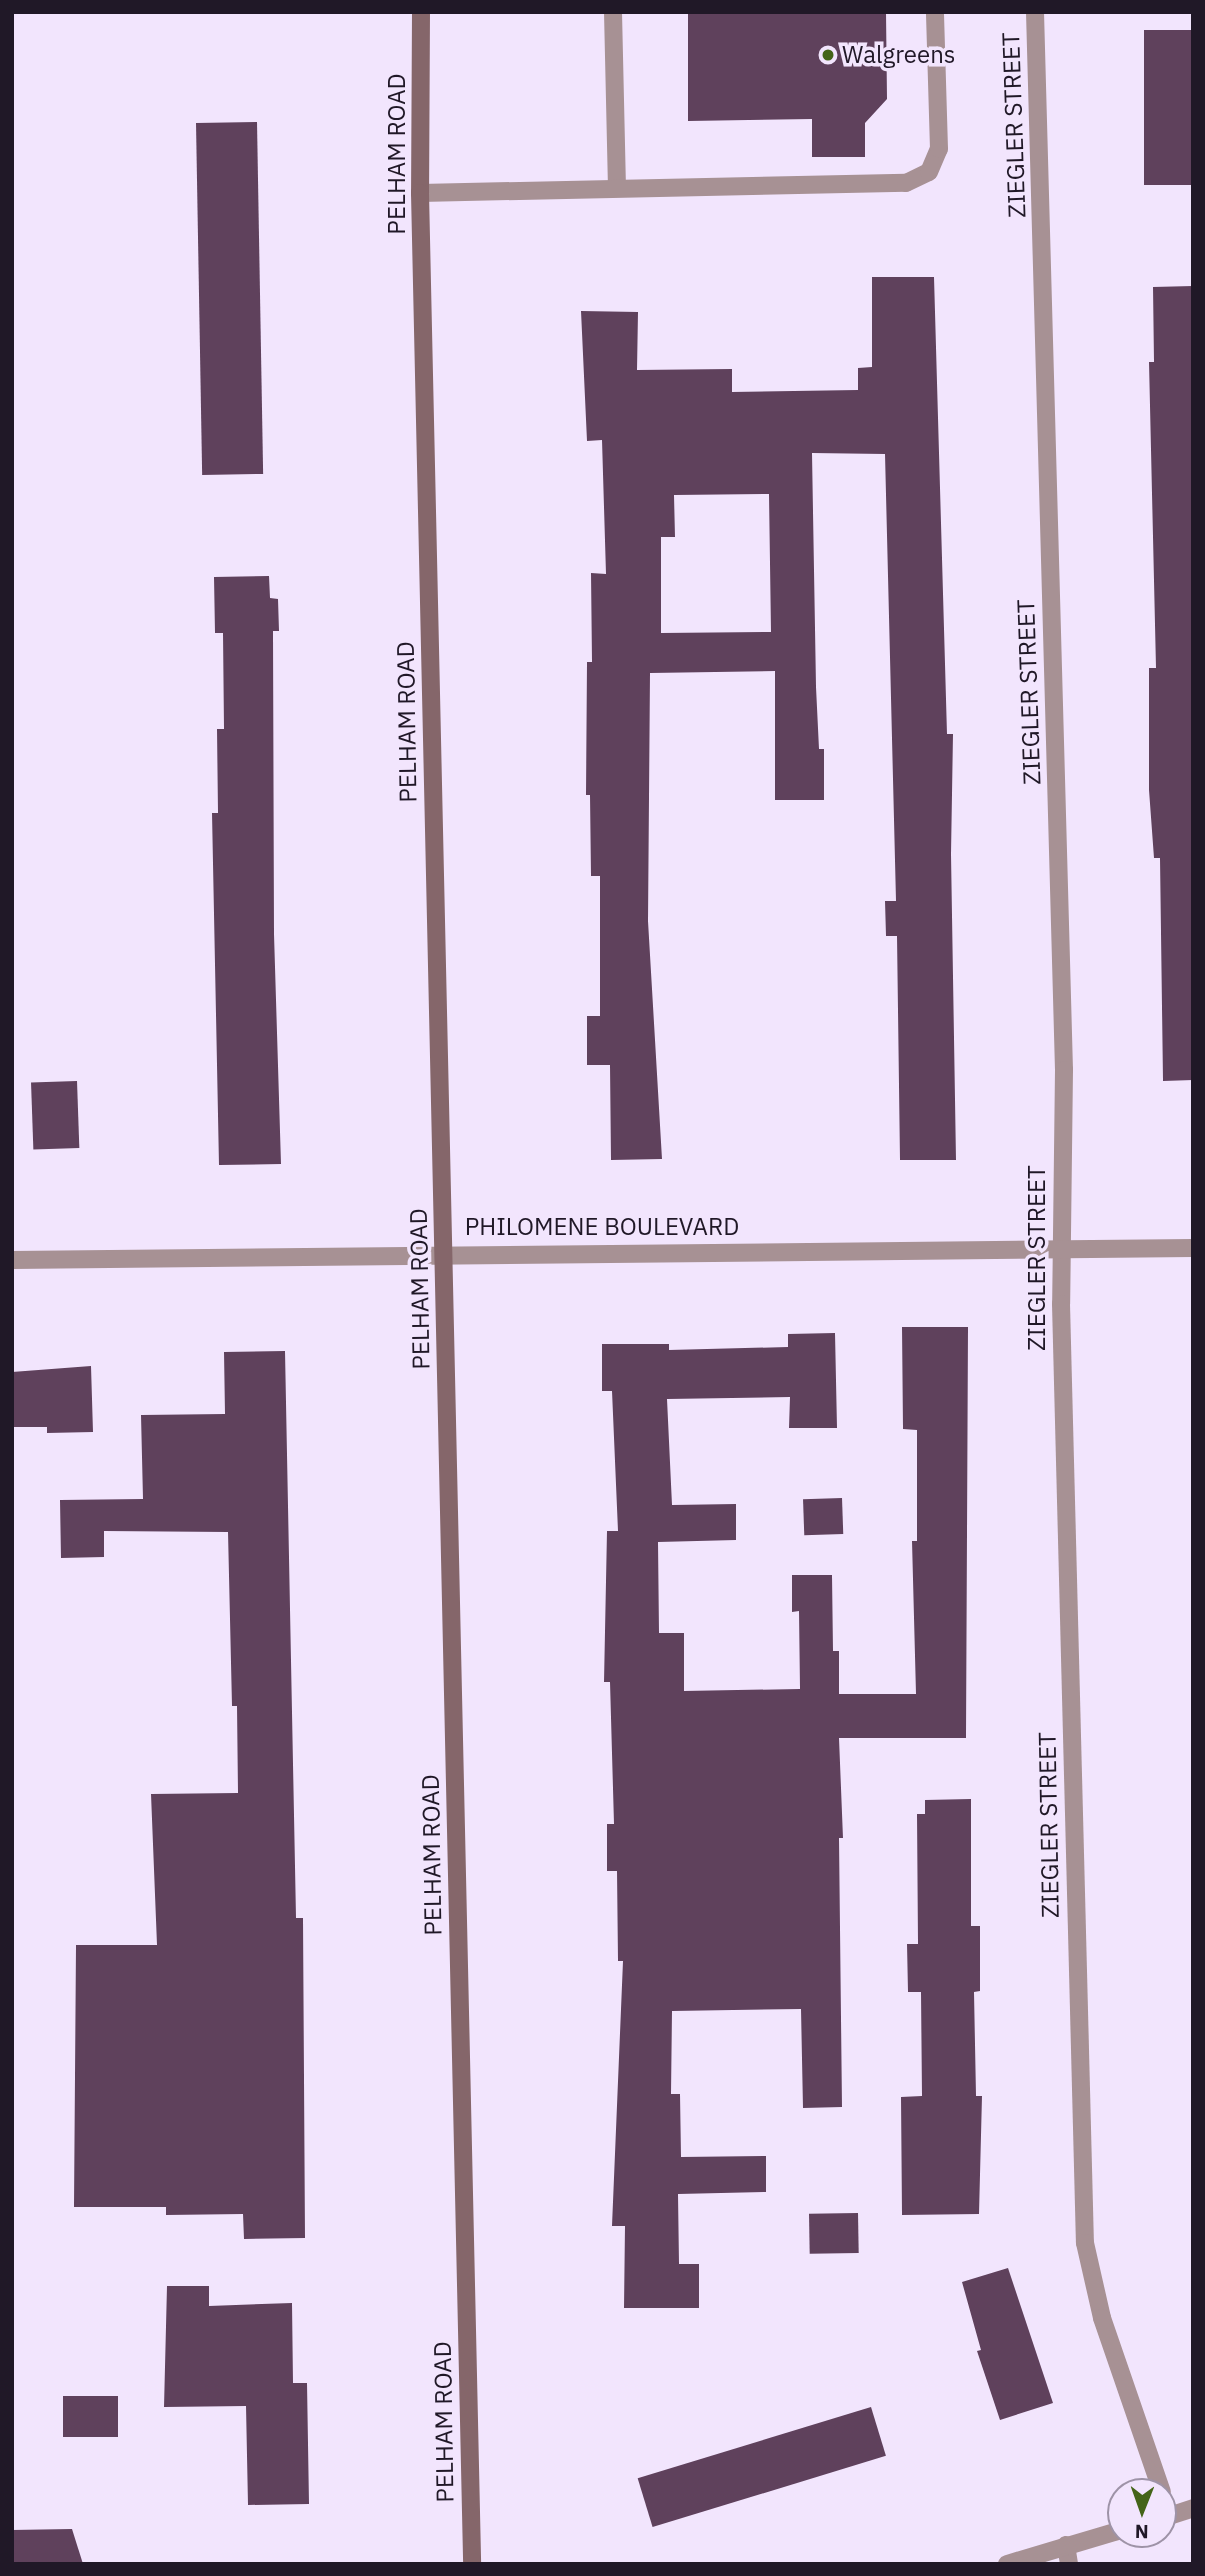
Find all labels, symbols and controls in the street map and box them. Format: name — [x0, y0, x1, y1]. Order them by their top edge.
street label: ZIEGLER STREET — [996, 32, 1032, 218]
place label: Walgreens — [842, 41, 956, 69]
marker: Walgreens — [820, 47, 836, 63]
street label: PELHAM ROAD — [383, 73, 411, 235]
street label: ZIEGLER STREET — [1011, 599, 1047, 785]
street label: PELHAM ROAD — [391, 641, 423, 803]
street label: ZIEGLER STREET — [1023, 1165, 1051, 1351]
street label: PELHAM ROAD — [404, 1208, 436, 1370]
street label: PHILOMENE BOULEVARD — [465, 1213, 739, 1241]
street label: ZIEGLER STREET — [1033, 1732, 1065, 1918]
street label: PELHAM ROAD — [416, 1774, 448, 1936]
street label: PELHAM ROAD — [428, 2341, 460, 2503]
north arrow — [1107, 2478, 1177, 2548]
text: N — [1135, 2520, 1149, 2544]

